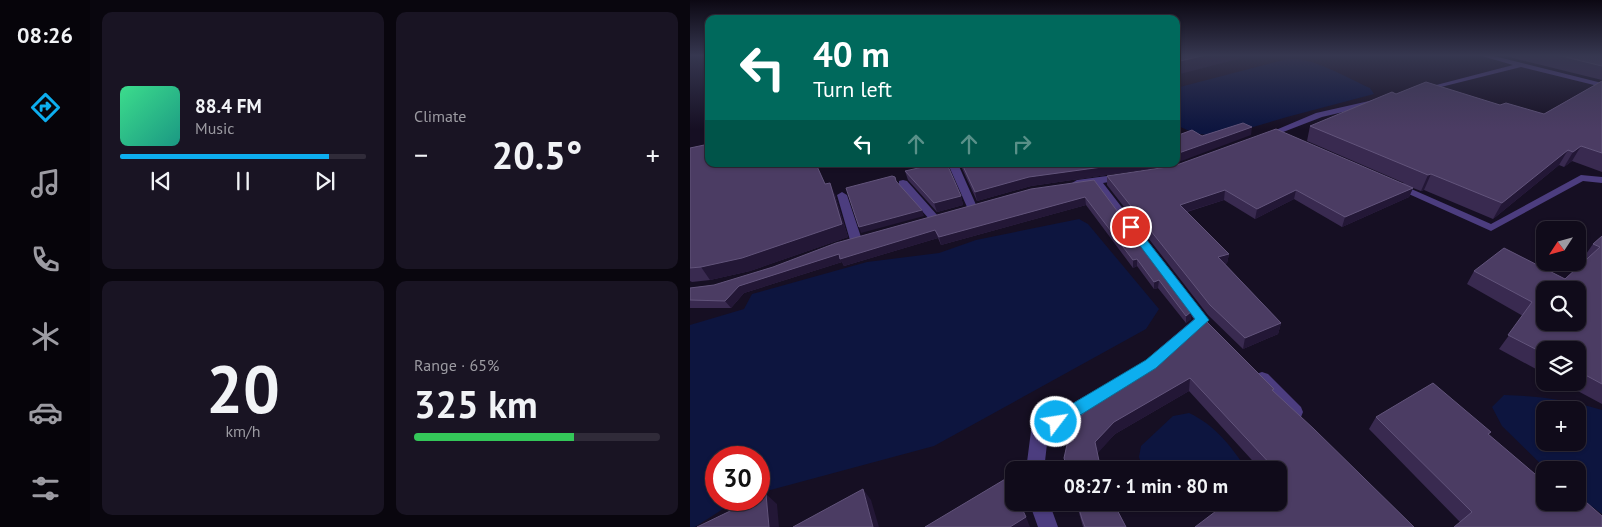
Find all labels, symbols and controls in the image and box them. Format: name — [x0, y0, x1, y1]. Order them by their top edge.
text: 08:26 — [17, 21, 73, 49]
text: 40 m — [813, 31, 890, 77]
icon: left — [730, 35, 795, 100]
text: Turn left — [813, 75, 892, 103]
icon: directions — [28, 90, 63, 125]
text: 88.4 FM — [195, 94, 262, 118]
text: Climate — [414, 106, 466, 126]
text: Music — [195, 118, 235, 138]
text: 20.5° — [492, 130, 582, 179]
icon: left — [849, 130, 877, 158]
icon: ahead — [902, 130, 930, 158]
icon: ahead — [955, 130, 983, 158]
icon: right — [1008, 130, 1036, 158]
text: − — [414, 136, 428, 173]
text: + — [646, 136, 660, 173]
icon: music — [28, 166, 63, 201]
icon: previous — [147, 167, 175, 195]
icon: pause — [229, 167, 257, 195]
icon: next — [311, 167, 339, 195]
pin — [1110, 206, 1152, 248]
icon: arrive — [1117, 213, 1145, 241]
north arrow — [1536, 221, 1586, 271]
map controls — [1536, 221, 1586, 511]
icon: phone — [28, 242, 63, 277]
button: search — [1536, 281, 1586, 331]
icon: climate — [28, 319, 63, 354]
button: layers — [1536, 341, 1586, 391]
text: 20 — [206, 346, 280, 430]
text: Range · 65% — [414, 355, 499, 375]
text: 325 km — [414, 379, 538, 428]
icon: car — [28, 395, 63, 430]
position arrow — [1029, 395, 1081, 447]
button: + — [1536, 401, 1586, 451]
text: km/h — [225, 421, 261, 441]
speed limit sign: 30 — [705, 446, 770, 511]
button: − — [1536, 461, 1586, 511]
icon: filters — [28, 471, 63, 506]
text: 08:27 · 1 min · 80 m — [1064, 474, 1228, 498]

